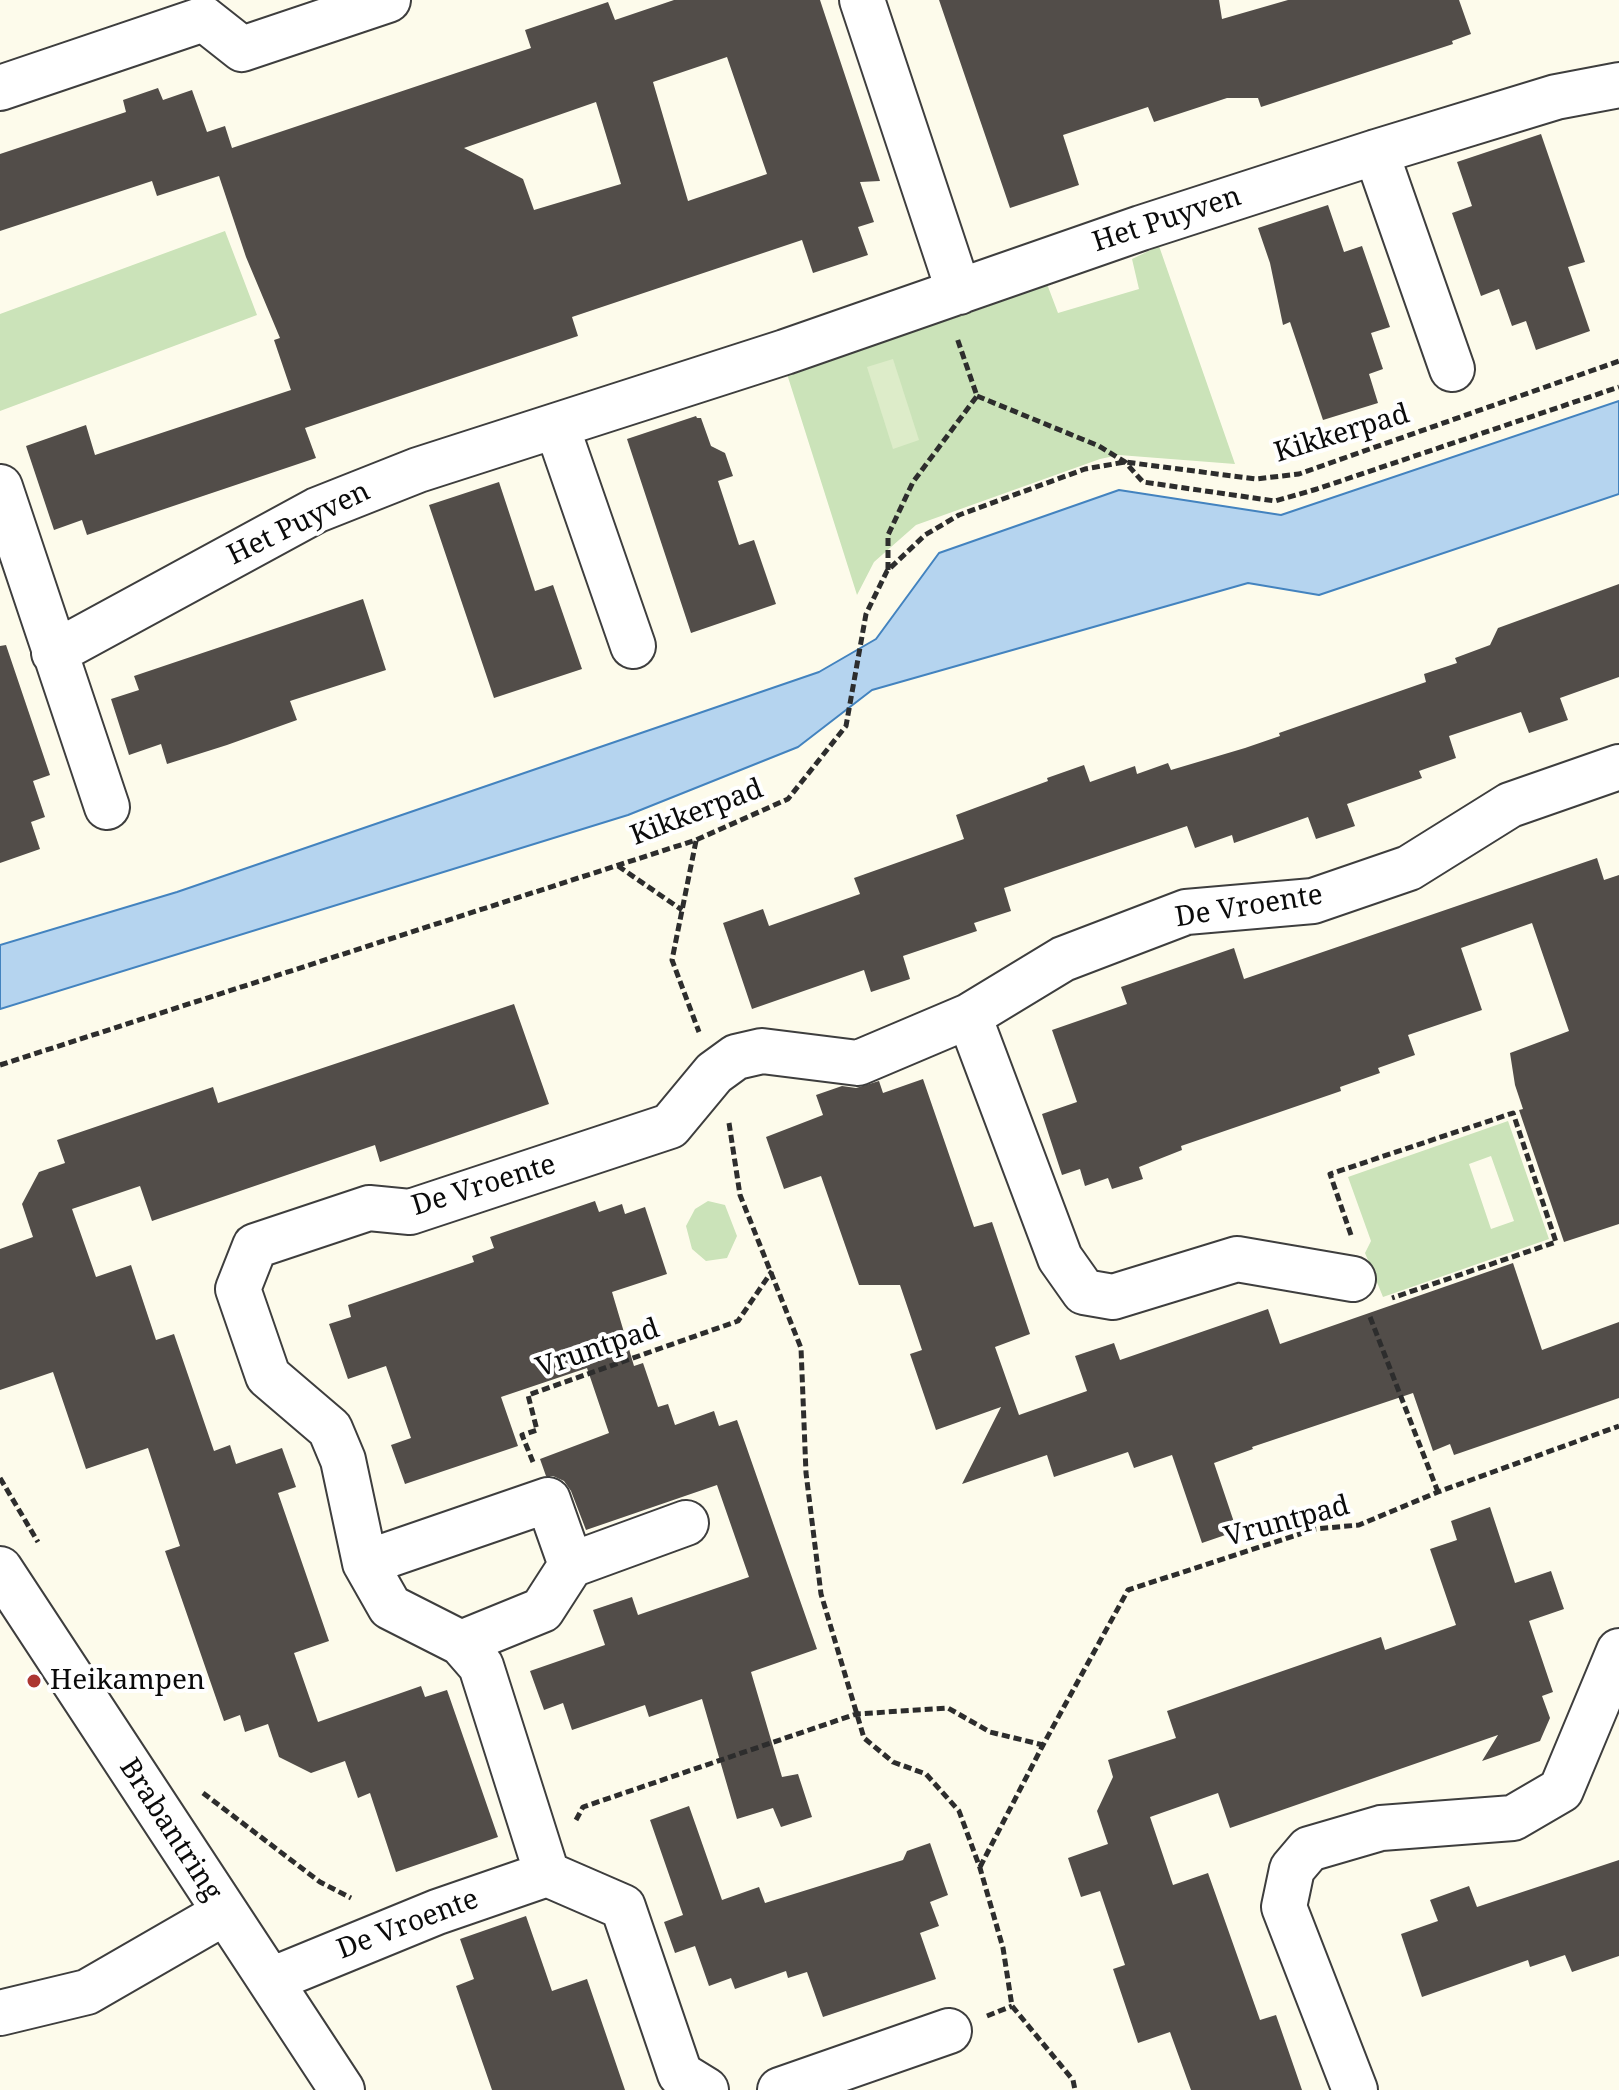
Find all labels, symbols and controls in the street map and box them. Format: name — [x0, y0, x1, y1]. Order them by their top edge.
street label: Het Puyven — [1089, 180, 1245, 260]
street label: Kikkerpad — [1271, 398, 1413, 470]
street label: Het Puyven — [222, 475, 376, 573]
street label: Kikkerpad — [626, 772, 768, 854]
street label: De Vroente — [1173, 879, 1325, 935]
street label: De Vroente — [408, 1148, 560, 1224]
street label: Vruntpad — [532, 1312, 664, 1386]
street label: Vruntpad — [1221, 1489, 1353, 1555]
place label: Heikampen — [50, 1664, 205, 1698]
marker: Heikampen — [25, 1672, 43, 1690]
street label: Brabantring — [112, 1753, 228, 1907]
street label: De Vroente — [333, 1883, 483, 1967]

